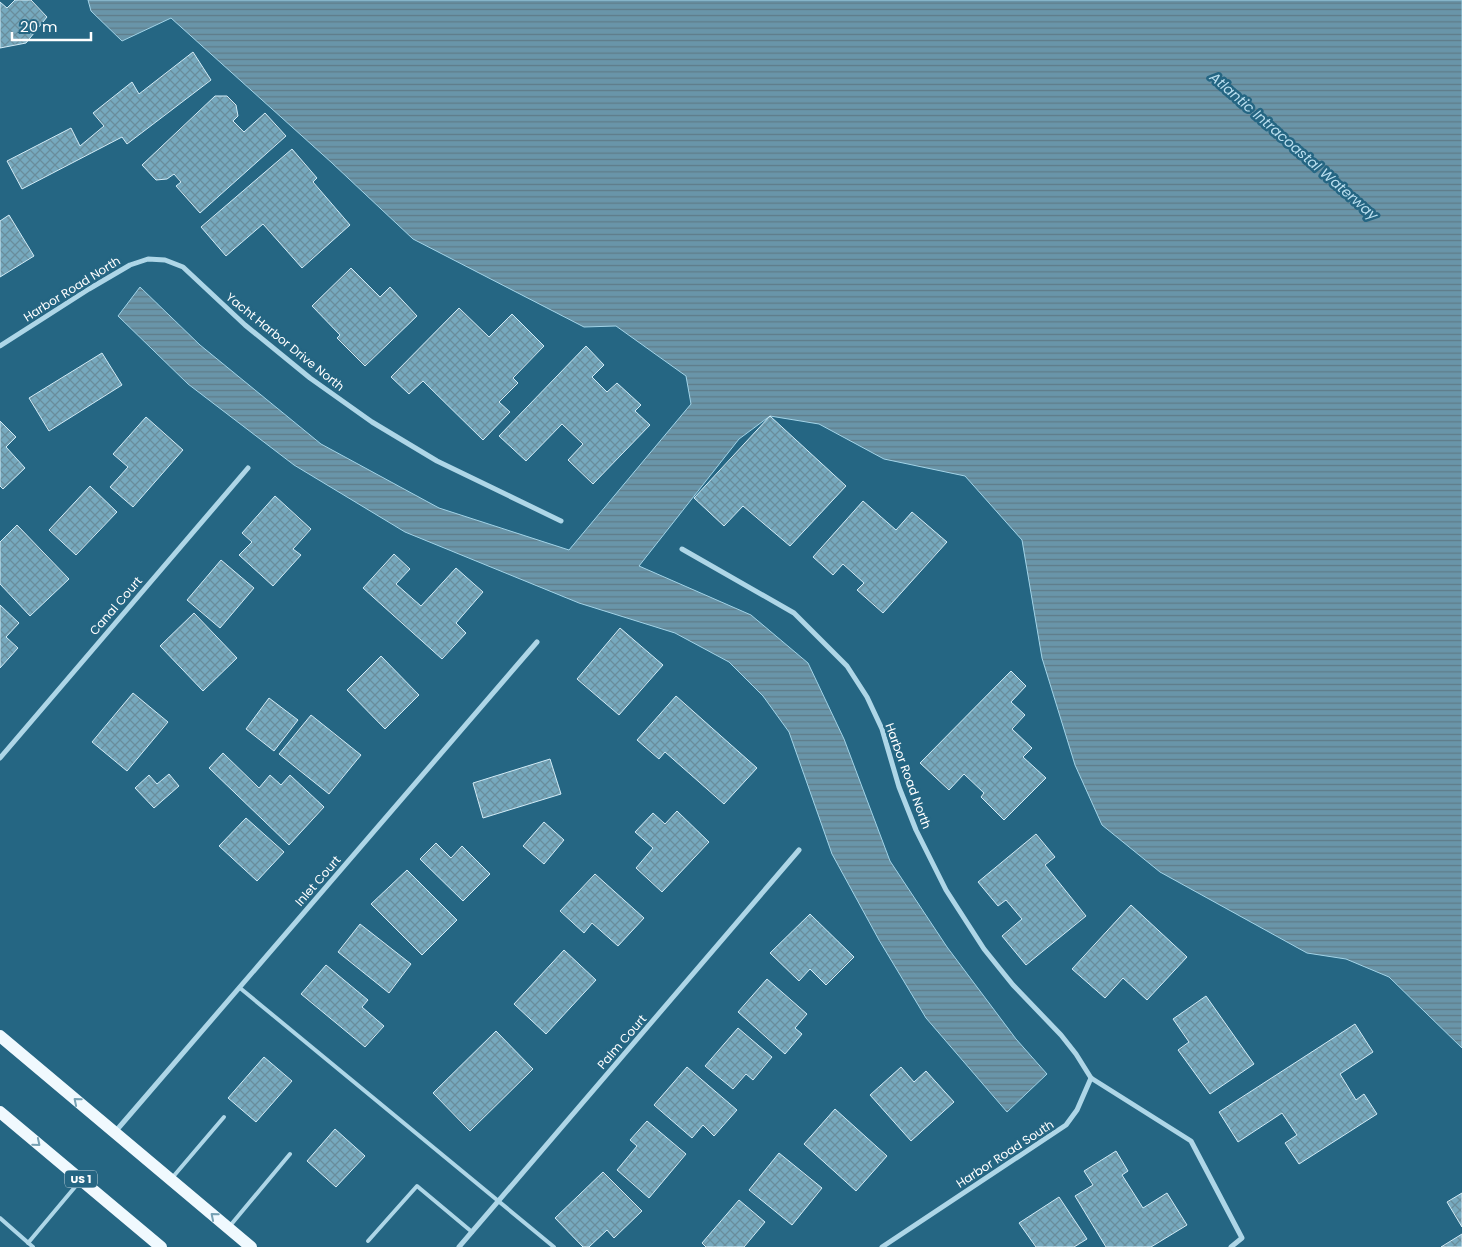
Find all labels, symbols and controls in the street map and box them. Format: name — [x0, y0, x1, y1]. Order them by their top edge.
scale bar — [12, 10, 91, 42]
text: 20 m — [20, 16, 58, 37]
water label: Atlantic Intracoastal Waterway — [1205, 67, 1383, 226]
street label: Harbor Road North — [20, 252, 123, 325]
street label: Yacht Harbor Drive North — [222, 288, 348, 395]
street label: Canal Court — [85, 573, 146, 639]
street label: Harbor Road North — [881, 721, 936, 831]
street label: Inlet Court — [291, 852, 344, 910]
street label: Palm Court — [593, 1011, 650, 1073]
one-way arrow — [74, 1098, 83, 1107]
street label: Harbor Road South — [953, 1116, 1057, 1192]
one-way arrow — [32, 1137, 41, 1146]
road number: US 1 — [65, 1170, 97, 1188]
one-way arrow — [211, 1213, 220, 1221]

